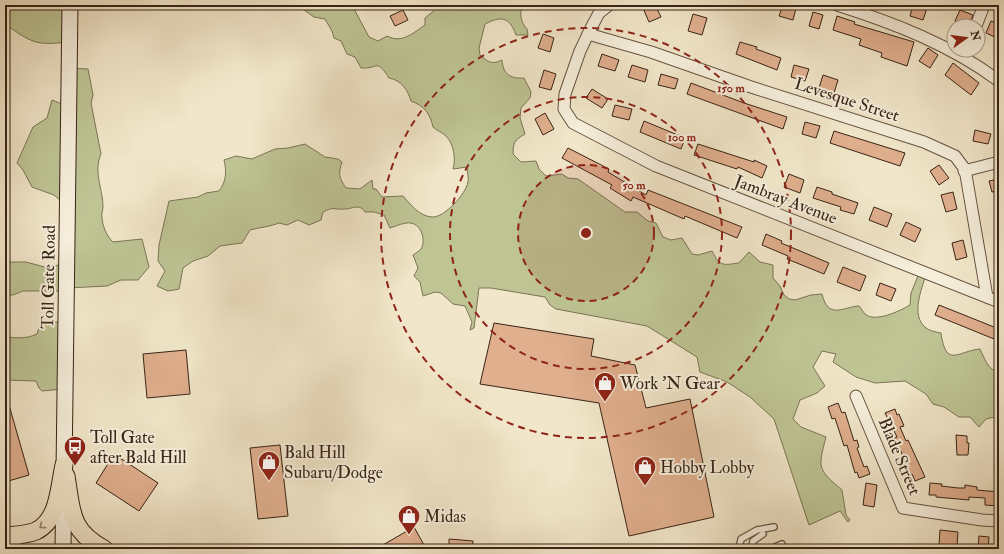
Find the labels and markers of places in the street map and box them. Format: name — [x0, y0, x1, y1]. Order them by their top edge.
centre of rings — [579, 226, 593, 240]
shop icon: Work 'N Gear — [592, 370, 618, 403]
place label: Work 'N Gear — [619, 373, 720, 394]
place label: Toll Gate after Bald Hill — [90, 427, 187, 468]
bus stop icon: Toll Gate after Bald Hill — [62, 434, 88, 467]
place label: Bald Hill Subaru/Dodge — [284, 442, 383, 483]
shop icon: Bald Hill Subaru/Dodge — [256, 449, 282, 482]
shop icon: Hobby Lobby — [632, 454, 658, 487]
place label: Hobby Lobby — [660, 457, 755, 479]
shop icon: Midas — [396, 503, 422, 536]
place label: Midas — [424, 506, 466, 527]

